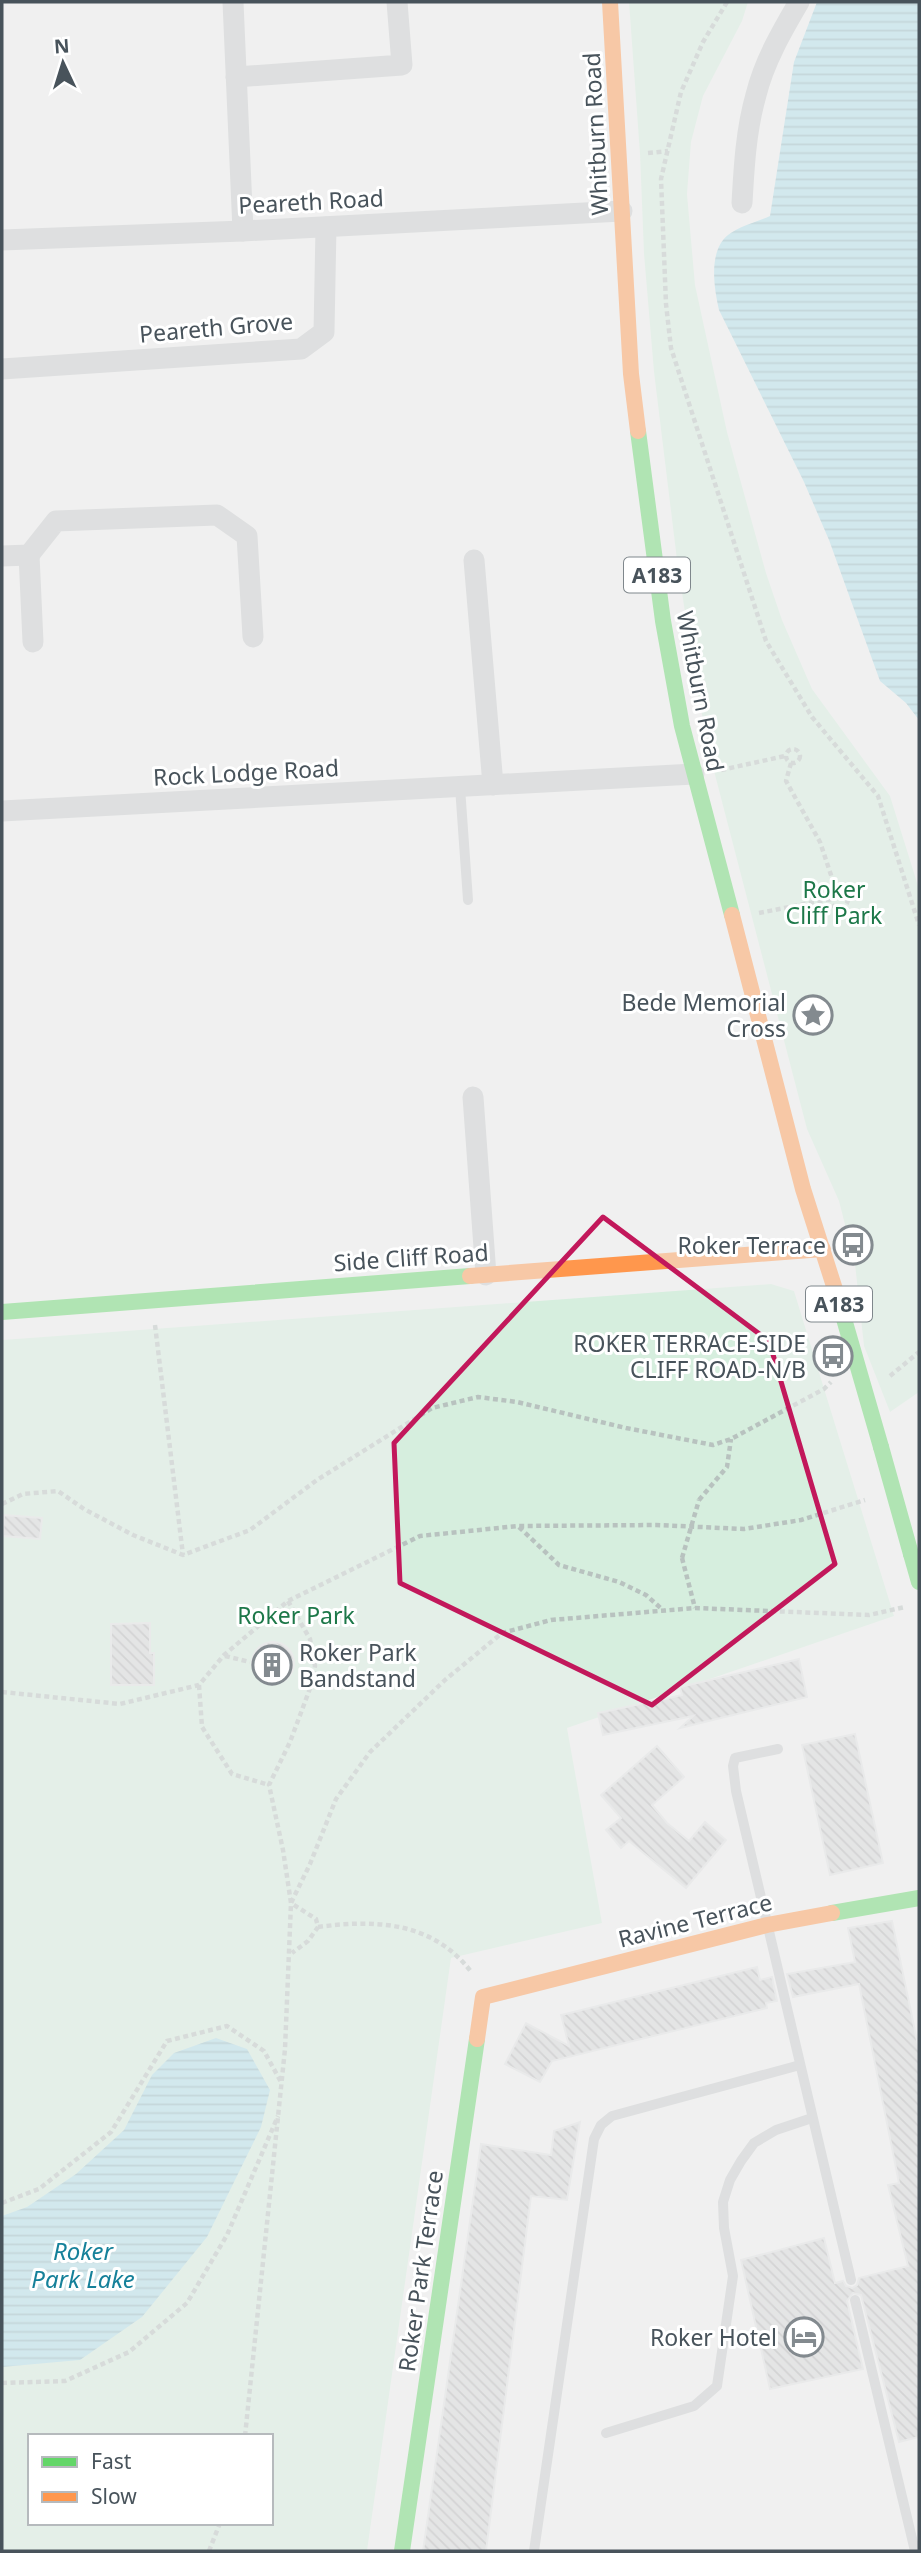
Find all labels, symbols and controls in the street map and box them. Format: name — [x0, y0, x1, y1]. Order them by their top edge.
north arrow — [28, 28, 98, 98]
text: N — [53, 33, 70, 60]
street label: Whitburn Road — [575, 52, 615, 216]
street label: Peareth Road — [237, 181, 385, 221]
street label: Peareth Grove — [138, 304, 294, 350]
road number: A183 — [624, 558, 690, 592]
street label: Whitburn Road — [670, 608, 732, 774]
street label: Rock Lodge Road — [152, 751, 340, 793]
park label: Roker Cliff Park — [786, 873, 883, 931]
place label: Bede Memorial Cross — [621, 986, 786, 1044]
place icon: Bede Memorial Cross — [792, 994, 834, 1036]
bus stop icon: Roker Terrace — [832, 1224, 874, 1266]
place label: Roker Terrace — [677, 1229, 826, 1261]
street label: Side Cliff Road — [333, 1236, 489, 1278]
road number: A183 — [806, 1286, 872, 1322]
place label: ROKER TERRACE-SIDE CLIFF ROAD-N/B — [573, 1327, 806, 1385]
bus stop icon: ROKER TERRACE-SIDE CLIFF ROAD-N/B — [812, 1335, 854, 1377]
park label: Roker Park — [237, 1599, 355, 1631]
place label: Roker Park Bandstand — [299, 1636, 417, 1694]
building icon: Roker Park Bandstand — [251, 1644, 293, 1686]
street label: Ravine Terrace — [615, 1885, 775, 1955]
street label: Roker Park Terrace — [390, 2168, 450, 2374]
water label: Roker Park Lake — [31, 2234, 135, 2295]
hotel icon: Roker Hotel — [783, 2316, 825, 2358]
place label: Roker Hotel — [650, 2321, 777, 2353]
legend — [28, 2434, 273, 2525]
text: Fast — [91, 2447, 132, 2475]
text: Slow — [91, 2482, 137, 2510]

